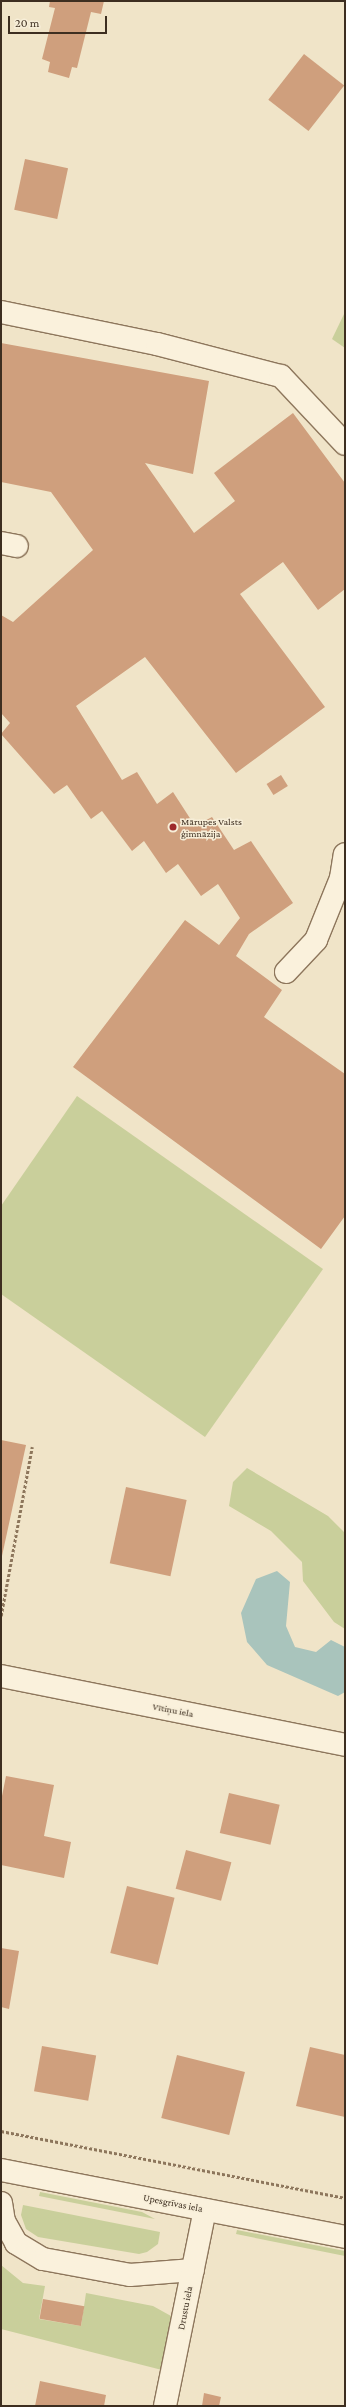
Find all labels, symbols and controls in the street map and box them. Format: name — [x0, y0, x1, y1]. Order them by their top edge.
scale bar — [10, 8, 109, 34]
text: 20 m — [15, 16, 39, 30]
place label: Mārupes Valsts ģimnāzija — [181, 815, 242, 838]
marker: Mārupes Valsts ģimnāzija — [168, 822, 178, 832]
street label: Vītiņu iela — [152, 1700, 194, 1720]
street label: Upesgrīvas iela — [142, 2191, 204, 2215]
street label: Drustu iela — [175, 2285, 195, 2331]

